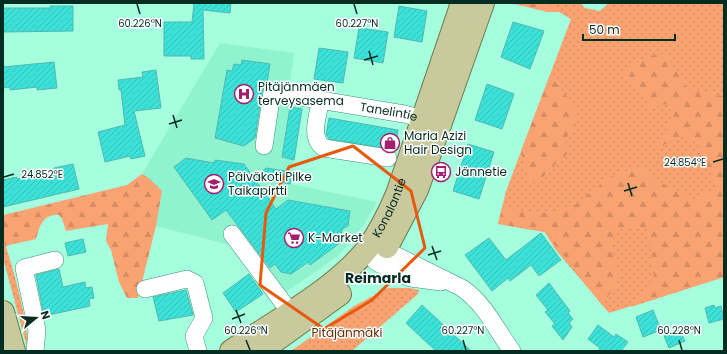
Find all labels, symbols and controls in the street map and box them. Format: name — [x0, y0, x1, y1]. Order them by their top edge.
text: 60.226°N — [118, 16, 162, 31]
text: 60.227°N — [336, 16, 378, 31]
scale bar — [583, 16, 675, 42]
text: 50 m — [589, 21, 620, 38]
place label: Pitäjänmäen terveysasema — [258, 78, 344, 109]
hospital icon: Pitäjänmäen terveysasema — [233, 83, 255, 105]
street label: Tanelintie — [359, 98, 419, 125]
place label: Maria Azizi Hair Design — [404, 127, 472, 158]
shop icon: Maria Azizi Hair Design — [379, 132, 401, 154]
text: 24.854°E — [664, 155, 706, 170]
bus stop icon: Jännetie — [430, 161, 452, 183]
place label: Jännetie — [455, 163, 507, 180]
text: 24.852°E — [21, 167, 63, 182]
place label: Päiväkoti Pilke Taikapirtti — [228, 168, 312, 199]
school or university icon: Päiväkoti Pilke Taikapirtti — [203, 173, 225, 195]
street label: Konalantie — [368, 175, 410, 241]
supermarket icon: K-Market — [283, 227, 305, 249]
place label: K-Market — [308, 229, 363, 246]
district label: Reimarla — [345, 268, 411, 288]
north arrow — [16, 298, 56, 338]
text: N — [37, 308, 54, 321]
text: 60.226°N — [224, 323, 268, 338]
text: 60.227°N — [442, 323, 484, 338]
text: 60.228°N — [657, 323, 701, 338]
park label: Pitäjänmäki — [312, 324, 382, 341]

